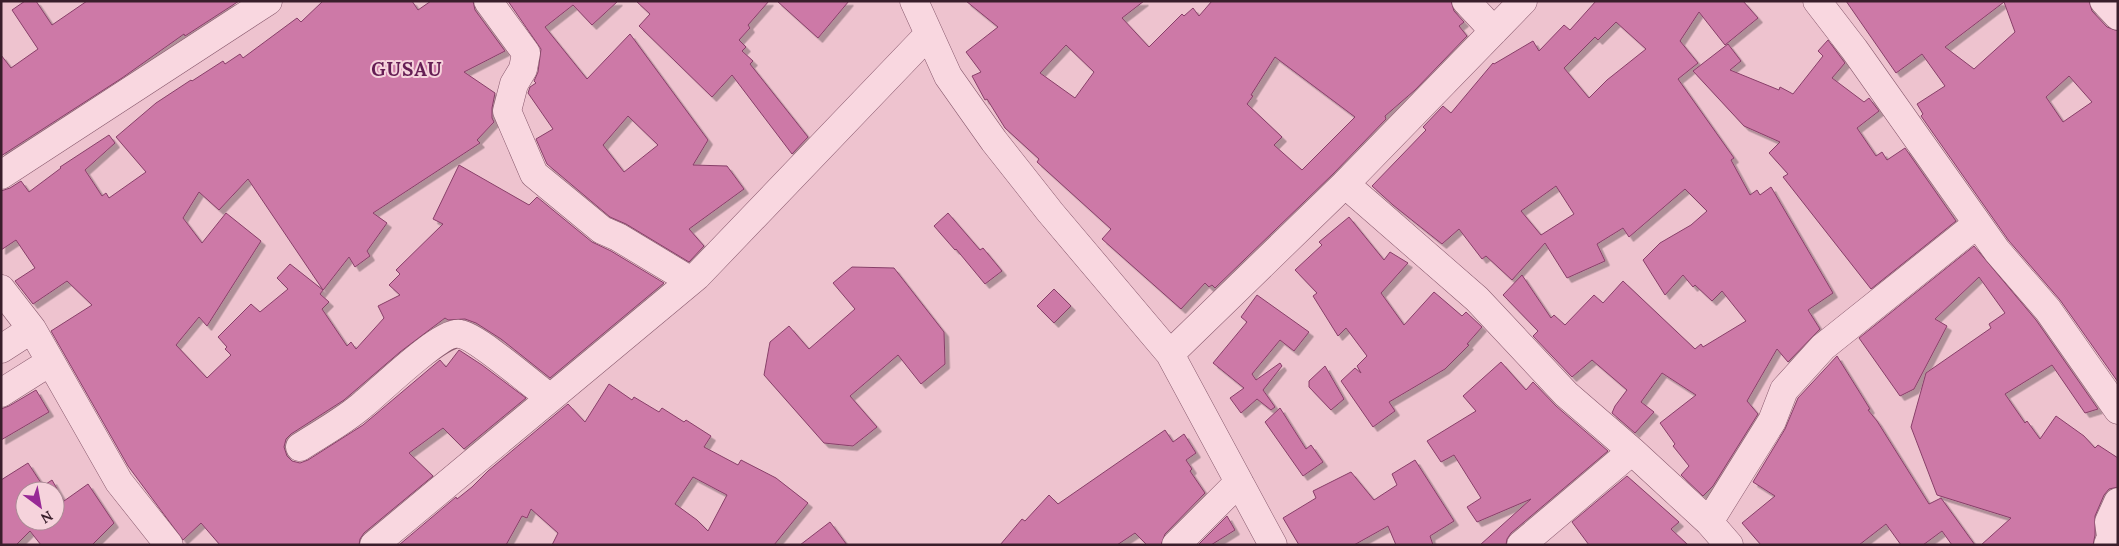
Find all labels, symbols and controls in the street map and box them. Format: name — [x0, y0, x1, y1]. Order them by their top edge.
district label: GUSAU — [371, 57, 443, 81]
north arrow — [15, 481, 65, 531]
text: N — [37, 507, 56, 528]

